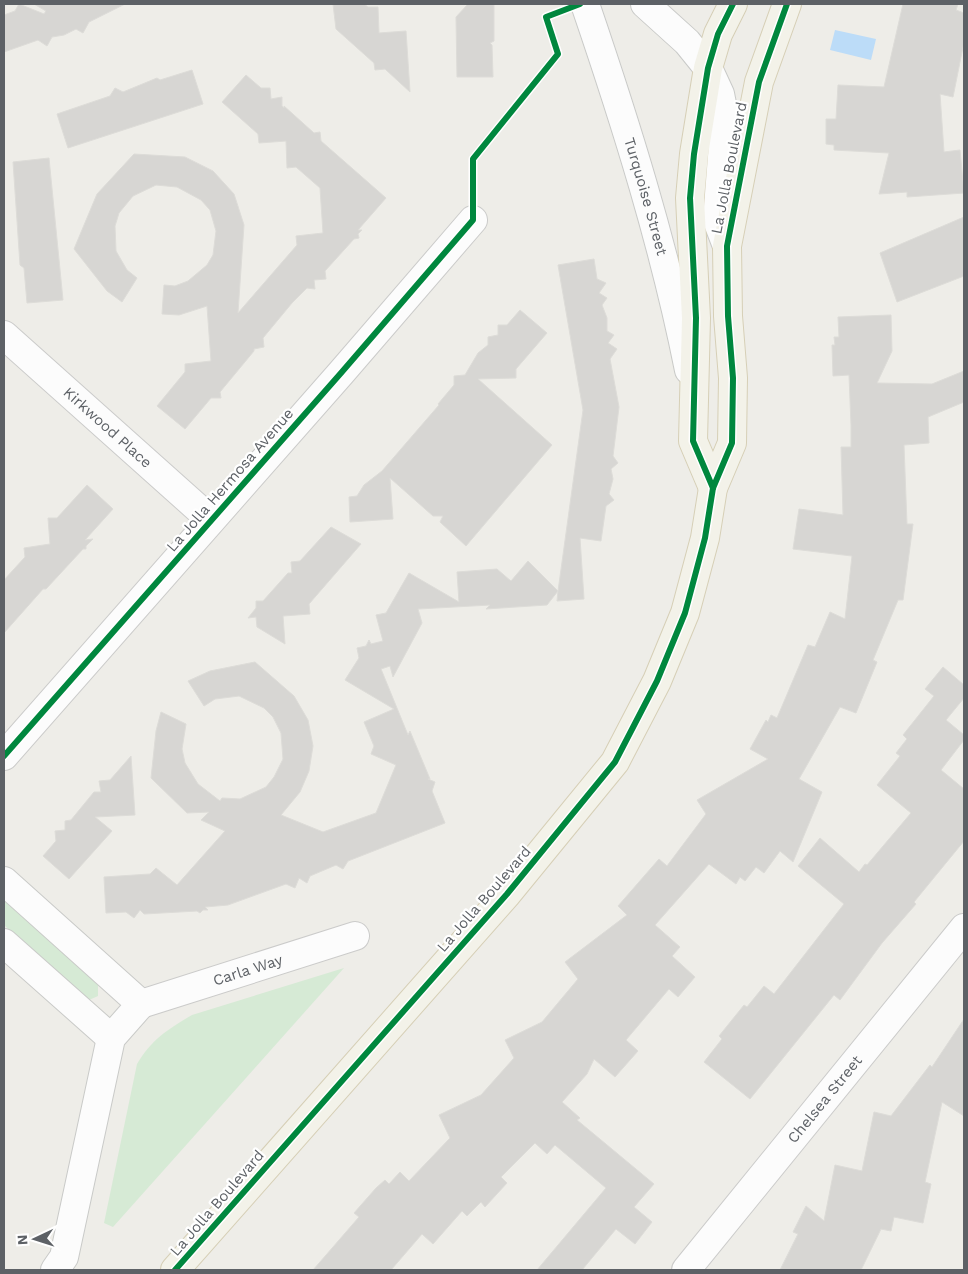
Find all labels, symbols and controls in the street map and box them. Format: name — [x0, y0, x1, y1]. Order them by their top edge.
street label: La Jolla Boulevard — [707, 100, 751, 236]
street label: Turquoise Street — [620, 135, 671, 258]
street label: Kirkwood Place — [60, 383, 156, 472]
street label: La Jolla Hermosa Avenue — [163, 405, 297, 555]
street label: La Jolla Boulevard — [433, 842, 535, 956]
street label: Carla Way — [211, 951, 285, 990]
street label: Chelsea Street — [784, 1051, 866, 1147]
street label: La Jolla Boulevard — [166, 1146, 268, 1260]
north arrow — [10, 1214, 60, 1264]
text: N — [14, 1234, 30, 1246]

